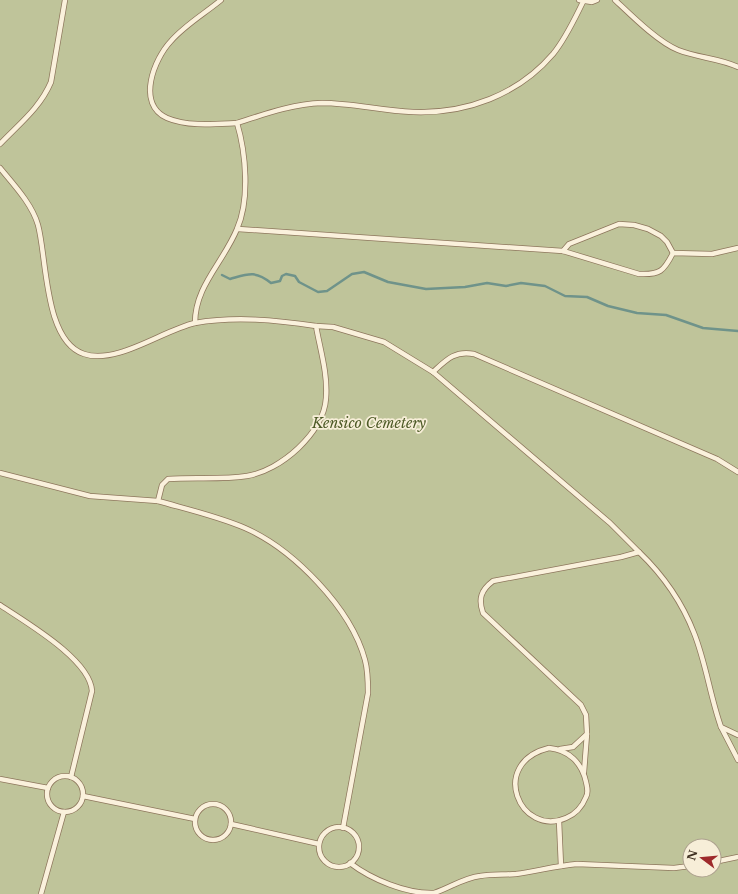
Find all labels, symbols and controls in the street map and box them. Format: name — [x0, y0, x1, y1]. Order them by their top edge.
park label: Kensico Cemetery — [311, 414, 427, 432]
north arrow — [682, 838, 722, 878]
text: N — [684, 848, 701, 862]

